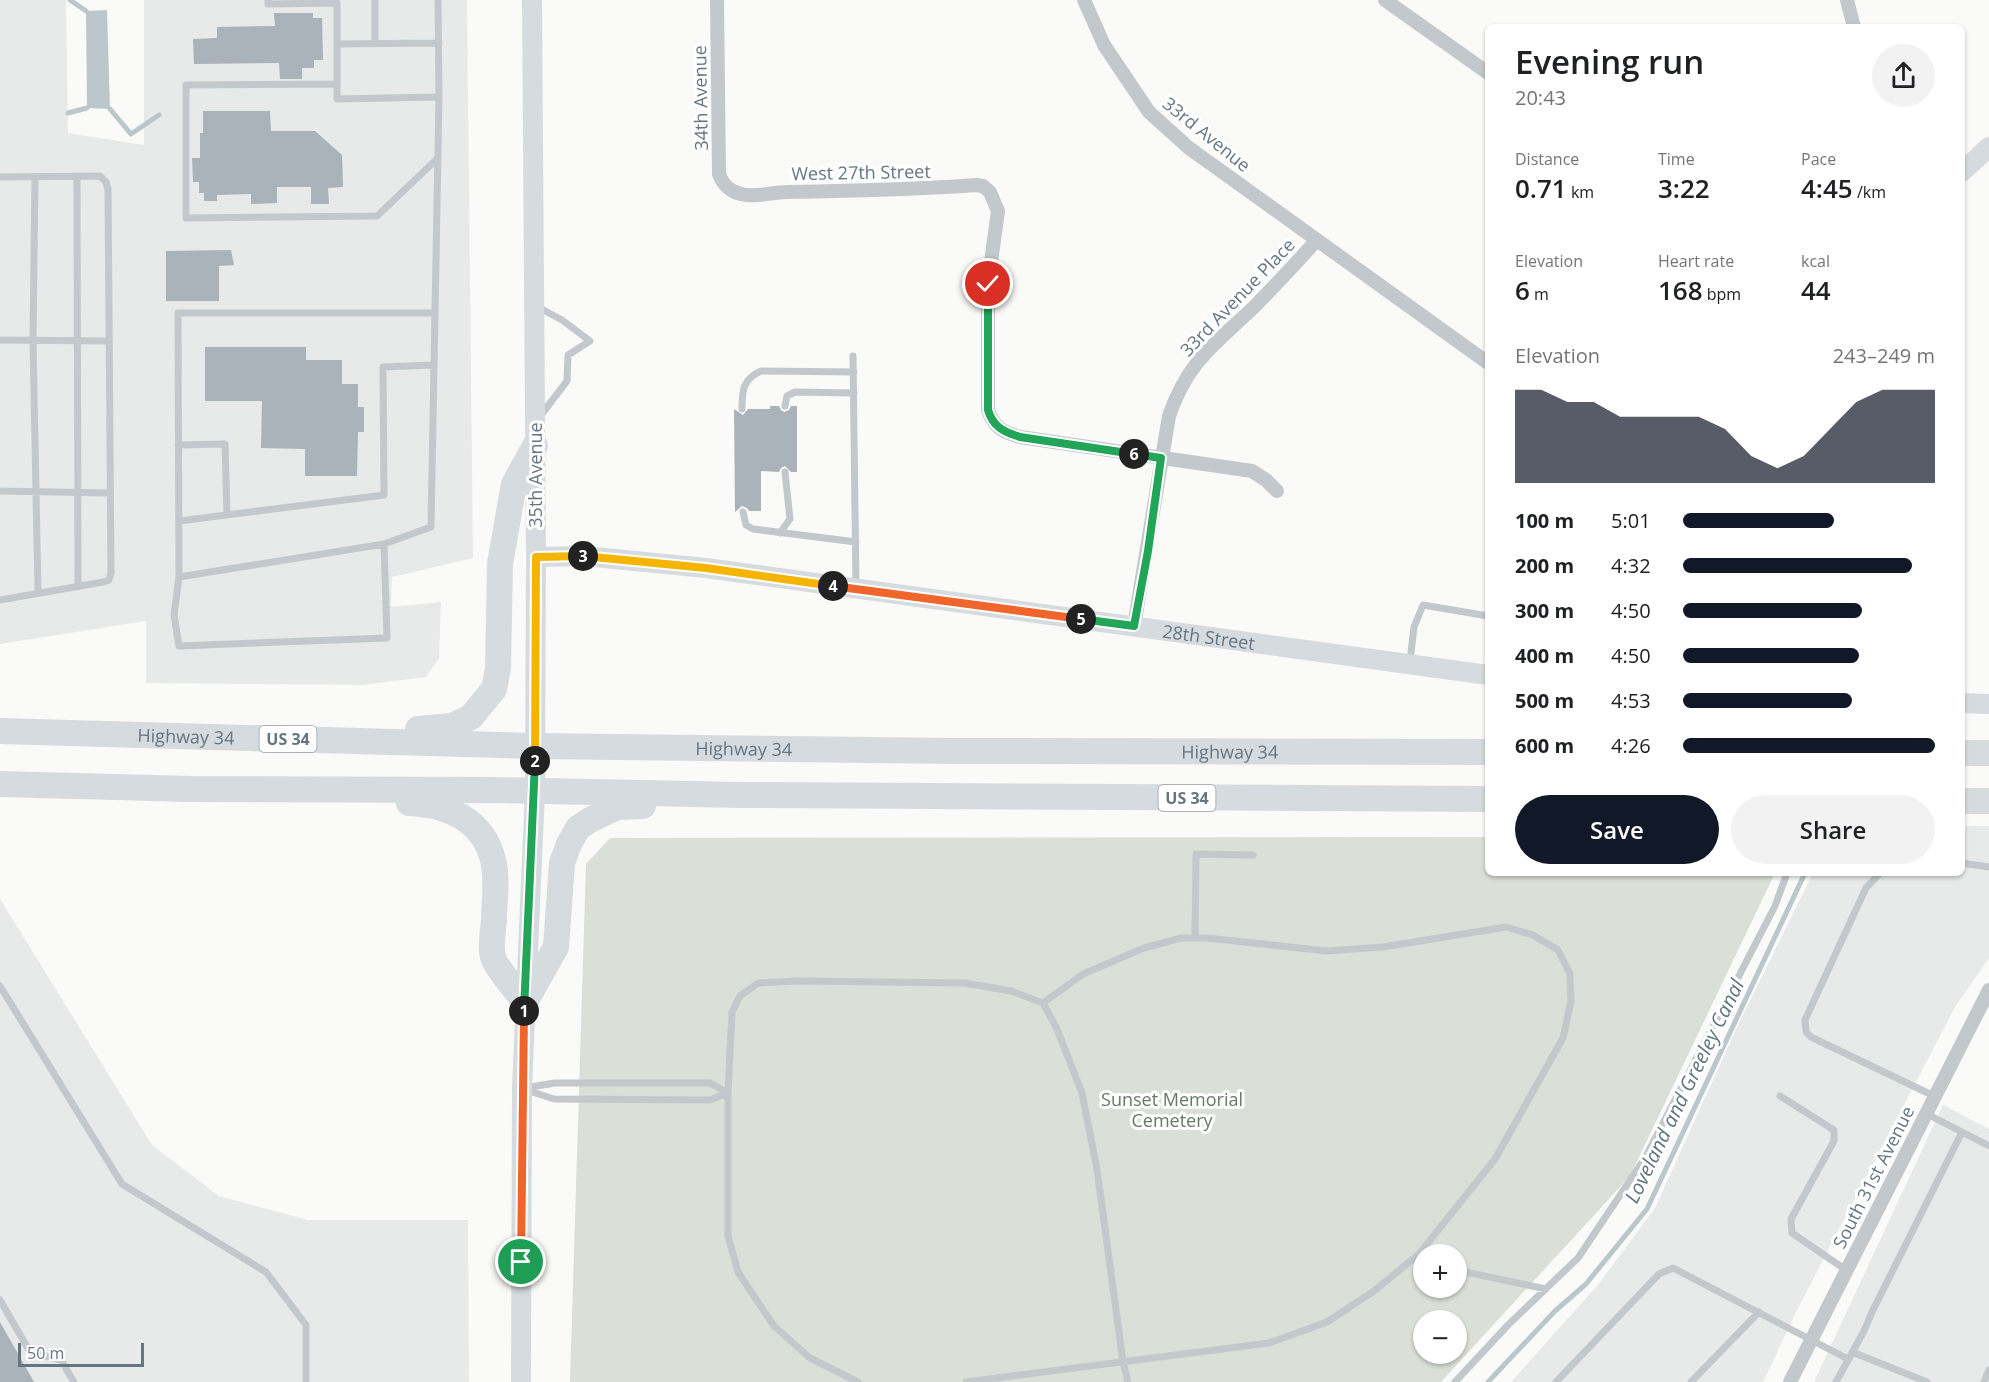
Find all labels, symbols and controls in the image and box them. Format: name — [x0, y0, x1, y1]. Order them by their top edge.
text: Evening run — [1515, 39, 1704, 84]
button: share — [1872, 44, 1935, 107]
street label: 34th Avenue — [687, 45, 713, 151]
text: 20:43 — [1515, 84, 1566, 111]
street label: 33rd Avenue — [1158, 91, 1256, 177]
text: Distance — [1515, 148, 1579, 170]
text: Time — [1658, 148, 1695, 170]
text: Pace — [1801, 148, 1836, 170]
street label: West 27th Street — [791, 159, 931, 185]
text: 0.71 — [1515, 170, 1567, 206]
text: 3:22 — [1658, 170, 1710, 206]
text: 4:45 — [1801, 170, 1853, 206]
text: km — [1567, 181, 1594, 203]
text: /km — [1853, 181, 1886, 203]
street label: 33rd Avenue Place — [1175, 233, 1299, 361]
text: Elevation — [1515, 250, 1583, 272]
text: Heart rate — [1658, 250, 1734, 272]
text: kcal — [1801, 250, 1830, 272]
pin — [962, 258, 1013, 309]
icon: check — [971, 267, 1004, 300]
text: 6 — [1515, 272, 1530, 308]
text: 168 — [1658, 272, 1703, 308]
text: 44 — [1801, 272, 1831, 308]
text: m — [1530, 283, 1549, 305]
text: bpm — [1703, 283, 1741, 305]
text: Elevation — [1515, 342, 1600, 369]
text: 243–249 m — [1833, 342, 1935, 369]
street label: 35th Avenue — [523, 422, 547, 528]
pin: 6 — [1119, 439, 1149, 469]
text: 6 — [1129, 443, 1139, 465]
text: 100 m — [1515, 507, 1574, 534]
text: 5:01 — [1611, 507, 1651, 534]
pin: 3 — [568, 541, 598, 571]
text: 3 — [578, 545, 588, 567]
text: 200 m — [1515, 552, 1574, 579]
text: 4:32 — [1611, 552, 1651, 579]
pin: 4 — [818, 571, 848, 601]
text: 4 — [828, 575, 838, 597]
text: 300 m — [1515, 597, 1574, 624]
text: 4:50 — [1611, 597, 1651, 624]
pin: 5 — [1066, 604, 1096, 634]
text: 5 — [1076, 608, 1086, 630]
street label: 28th Street — [1161, 619, 1256, 655]
text: 400 m — [1515, 642, 1574, 669]
text: 4:50 — [1611, 642, 1651, 669]
text: 500 m — [1515, 687, 1574, 714]
text: 4:53 — [1611, 687, 1651, 714]
street label: Highway 34 — [137, 723, 235, 750]
road number: US 34 — [260, 726, 316, 752]
text: 600 m — [1515, 732, 1574, 759]
text: 4:26 — [1611, 732, 1651, 759]
street label: Highway 34 — [695, 736, 792, 761]
street label: Highway 34 — [1181, 739, 1278, 764]
pin: 2 — [520, 746, 550, 776]
text: 2 — [530, 750, 540, 772]
road number: US 34 — [1158, 785, 1216, 811]
button: Save — [1515, 795, 1719, 864]
button: Share — [1731, 795, 1935, 864]
water label: Loveland and Greeley Canal — [1618, 974, 1750, 1207]
pin: 1 — [509, 996, 539, 1026]
text: 1 — [519, 1000, 529, 1022]
park label: Sunset Memorial Cemetery — [1101, 1087, 1243, 1132]
street label: South 31st Avenue — [1827, 1102, 1919, 1252]
pin — [495, 1236, 546, 1287]
map controls — [1413, 1244, 1467, 1364]
button: + — [1413, 1244, 1467, 1298]
icon: arrive — [504, 1245, 537, 1278]
button: − — [1413, 1310, 1467, 1364]
scale bar — [18, 1340, 144, 1368]
text: 50 m — [27, 1342, 64, 1364]

